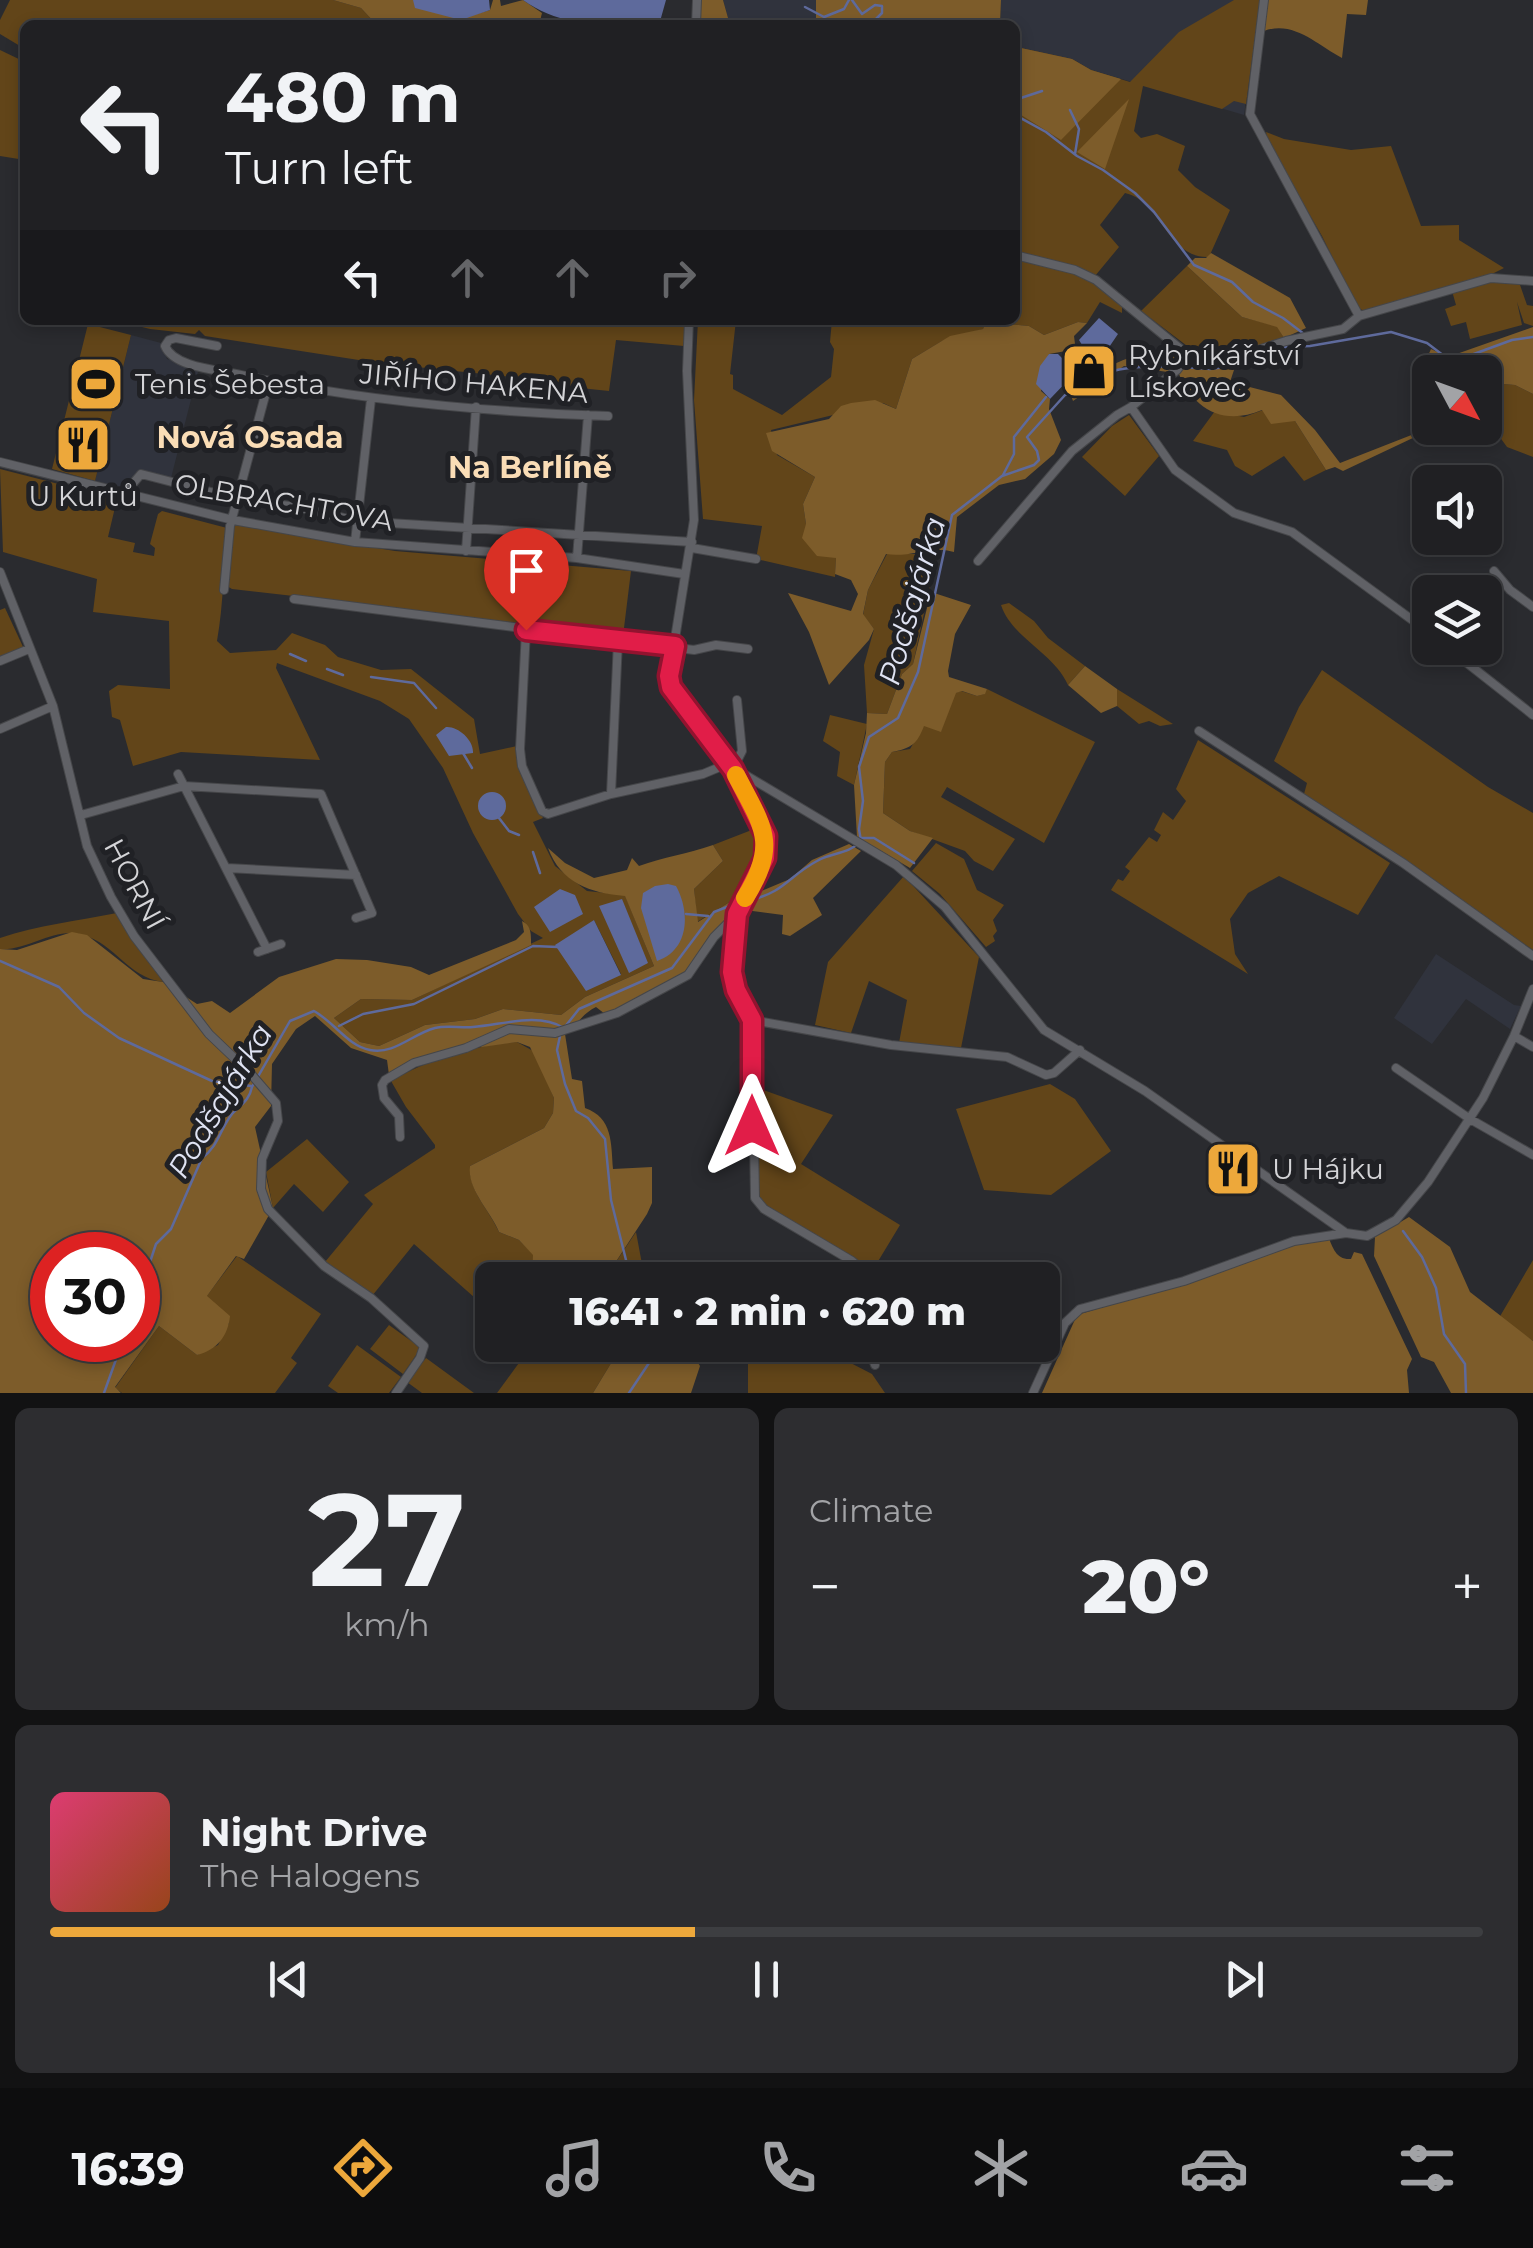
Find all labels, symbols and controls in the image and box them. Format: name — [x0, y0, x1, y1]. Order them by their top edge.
text: 480 m — [225, 54, 461, 140]
icon: left — [60, 60, 190, 190]
text: Turn left — [225, 140, 413, 195]
icon: left — [335, 250, 390, 305]
icon: ahead — [440, 250, 495, 305]
icon: ahead — [545, 250, 600, 305]
icon: right — [650, 250, 705, 305]
place label: Rybníkářství Lískovec — [1128, 338, 1302, 404]
shop icon: Rybníkářství Lískovec — [1059, 341, 1119, 401]
sports icon: Tenis Šebesta — [66, 354, 126, 414]
north arrow — [1412, 355, 1502, 445]
map controls — [1412, 355, 1502, 665]
street label: JIŘÍHO HAKENA — [357, 356, 591, 410]
place label: Tenis Šebesta — [135, 367, 325, 401]
restaurant icon: U Kurtů — [53, 415, 113, 475]
district label: Nová Osada — [157, 419, 343, 456]
district label: Na Berlíně — [448, 449, 612, 486]
button: sound — [1412, 465, 1502, 555]
street label: OLBRACHTOVA — [172, 466, 397, 538]
place label: U Kurtů — [28, 479, 138, 513]
water label: Podšajárka — [870, 513, 954, 689]
pin — [484, 528, 569, 631]
icon: arrive — [499, 543, 554, 598]
button: layers — [1412, 575, 1502, 665]
street label: HORNÍ — [97, 833, 173, 936]
water label: Podšajárka — [160, 1017, 280, 1185]
position arrow — [700, 1074, 804, 1178]
restaurant icon: U Hájku — [1203, 1139, 1263, 1199]
place label: U Hájku — [1272, 1152, 1384, 1186]
speed limit sign: 30 — [30, 1232, 160, 1362]
text: 16:41 · 2 min · 620 m — [569, 1288, 966, 1335]
text: 27 — [308, 1460, 466, 1619]
text: Climate — [809, 1491, 933, 1530]
text: 20° — [1082, 1540, 1210, 1632]
text: − — [809, 1553, 841, 1620]
text: + — [1451, 1553, 1483, 1620]
text: km/h — [344, 1605, 430, 1644]
text: Night Drive — [200, 1809, 427, 1856]
text: The Halogens — [200, 1856, 420, 1895]
icon: previous — [261, 1952, 316, 2007]
icon: pause — [739, 1952, 794, 2007]
icon: next — [1217, 1952, 1272, 2007]
icon: directions — [328, 2133, 398, 2203]
icon: music — [540, 2133, 610, 2203]
icon: phone — [753, 2133, 823, 2203]
icon: climate — [966, 2133, 1036, 2203]
icon: car — [1179, 2133, 1249, 2203]
icon: filters — [1392, 2133, 1462, 2203]
text: 16:39 — [71, 2141, 185, 2196]

